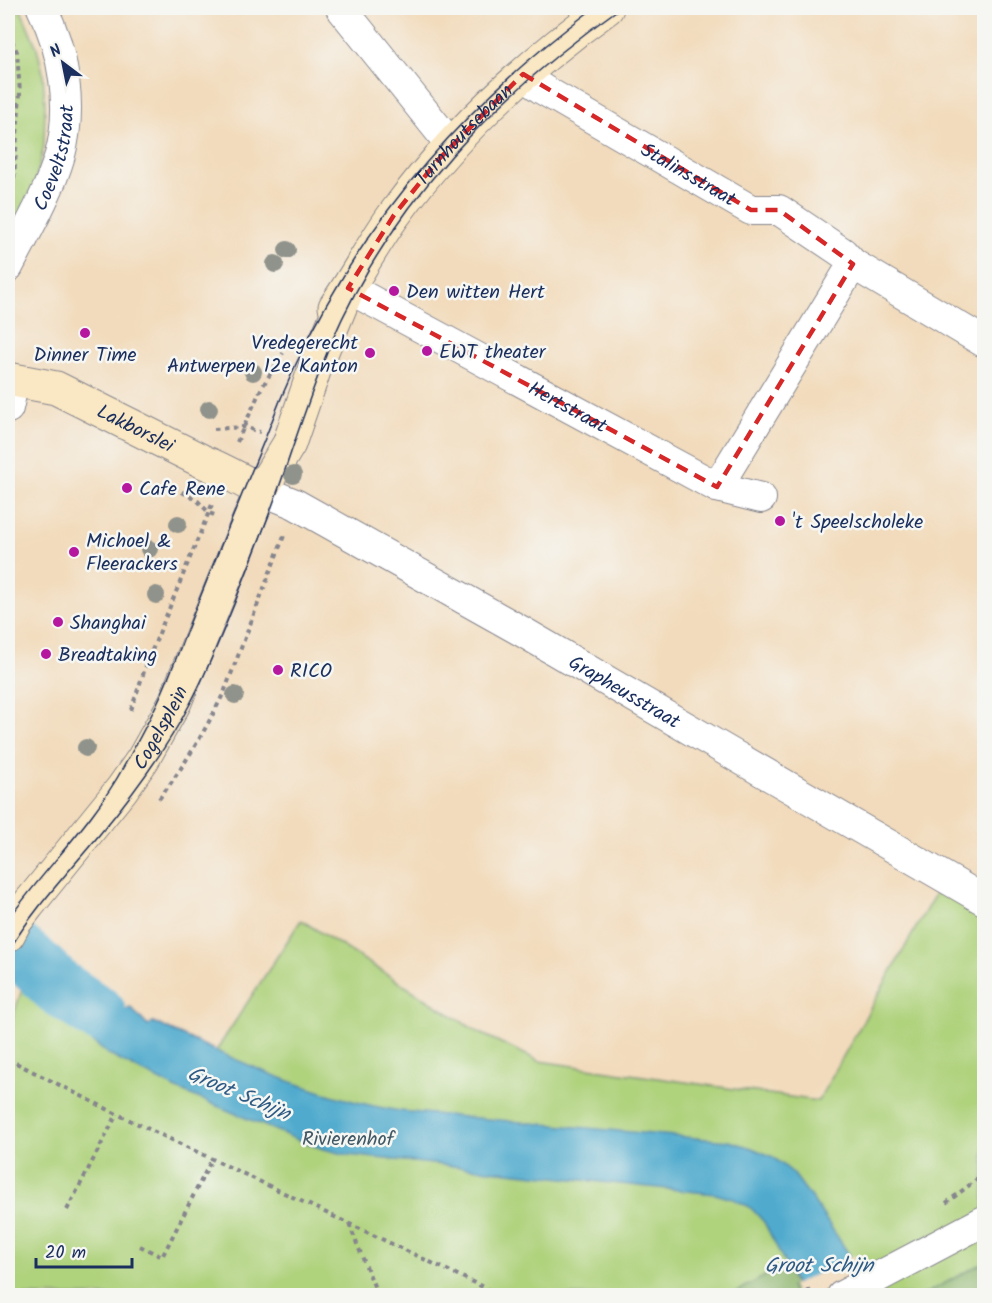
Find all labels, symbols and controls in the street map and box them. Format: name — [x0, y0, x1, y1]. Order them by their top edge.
north arrow — [33, 33, 93, 93]
text: N — [45, 38, 67, 65]
street label: Turnhoutsebaan — [408, 76, 522, 194]
street label: Coeveltstraat — [26, 104, 84, 217]
street label: Stalinsstraat — [634, 135, 742, 216]
place label: Den witten Hert — [406, 277, 545, 309]
marker: Den witten Hert — [387, 284, 401, 298]
marker: Dinner Time — [78, 326, 92, 340]
place label: Vredegerecht Antwerpen 12e Kanton — [167, 328, 358, 383]
place label: EWT theater — [439, 337, 547, 369]
place label: Dinner Time — [34, 340, 137, 372]
marker: EWT theater — [420, 344, 434, 358]
marker: Vredegerecht Antwerpen 12e Kanton — [363, 346, 377, 360]
street label: Hertstraat — [522, 374, 613, 443]
street label: Lakborslei — [91, 397, 180, 463]
place label: Cafe Rene — [139, 474, 225, 506]
marker: Cafe Rene — [120, 481, 134, 495]
place label: 't Speelscholeke — [792, 507, 923, 539]
marker: 't Speelscholeke — [773, 514, 787, 528]
place label: Michoel & Fleerackers — [86, 526, 178, 581]
marker: Michoel & Fleerackers — [67, 545, 81, 559]
place label: Shanghai — [70, 608, 147, 640]
marker: Shanghai — [51, 615, 65, 629]
place label: Breadtaking — [58, 640, 157, 672]
marker: Breadtaking — [39, 647, 53, 661]
street label: Grapheusstraat — [562, 648, 686, 739]
place label: RICO — [290, 656, 332, 688]
marker: RICO — [271, 663, 285, 677]
street label: Cogelsplein — [126, 681, 198, 778]
water label: Groot Schijn — [182, 1058, 297, 1131]
park label: Rivierenhof — [302, 1124, 397, 1156]
scale bar — [36, 1231, 132, 1269]
text: 20 m — [45, 1239, 86, 1268]
water label: Groot Schijn — [765, 1250, 875, 1283]

